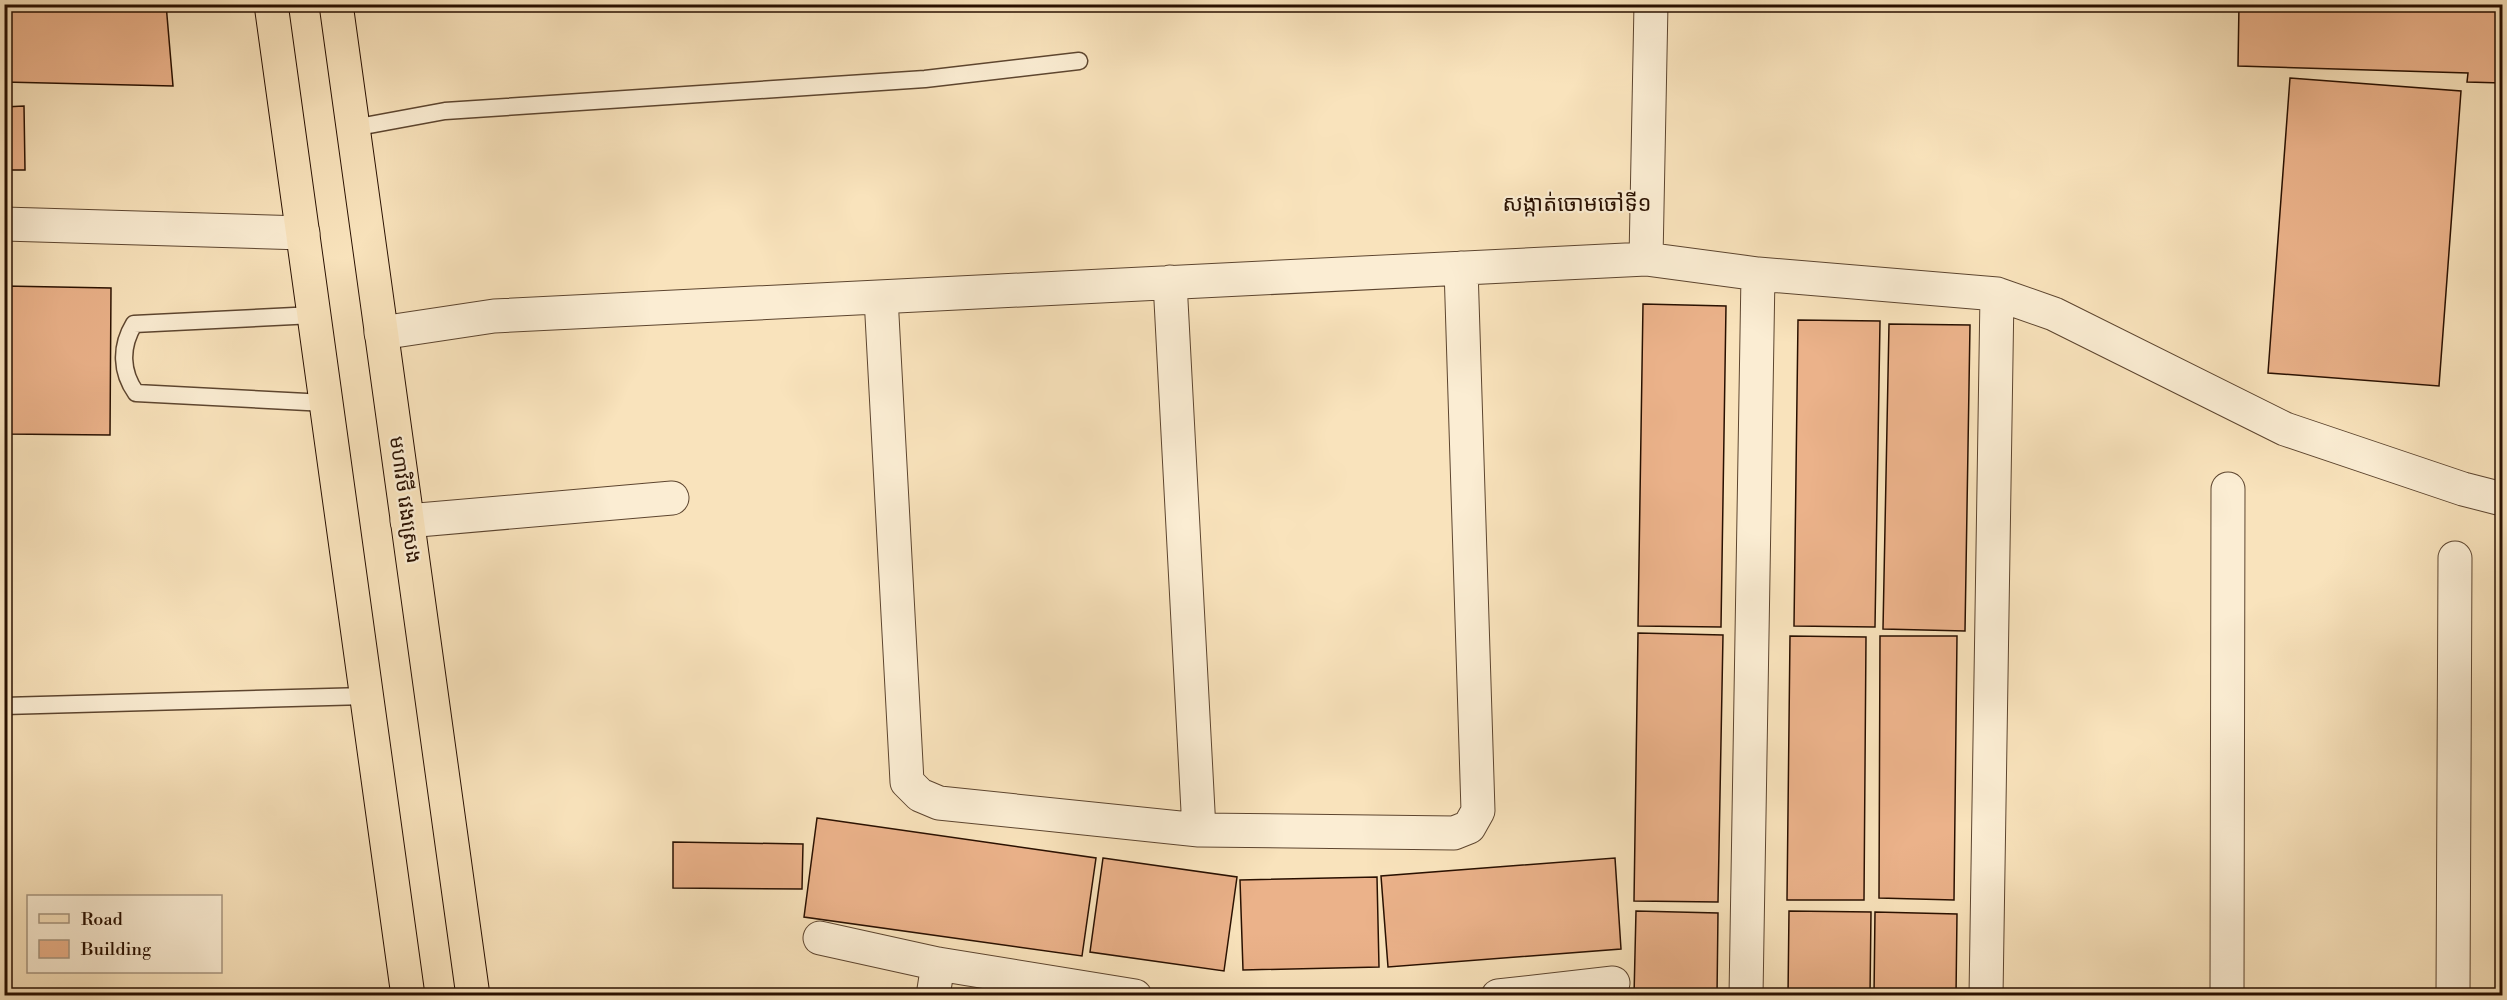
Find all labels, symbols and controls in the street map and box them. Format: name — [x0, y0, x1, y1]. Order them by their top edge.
district label: សង្កាត់ចោមចៅទី១ — [1502, 191, 1652, 218]
street label: មហាវិថី វេងស្រេង — [383, 435, 427, 565]
legend — [27, 895, 222, 973]
text: Road — [81, 908, 124, 931]
text: Building — [80, 938, 152, 961]

